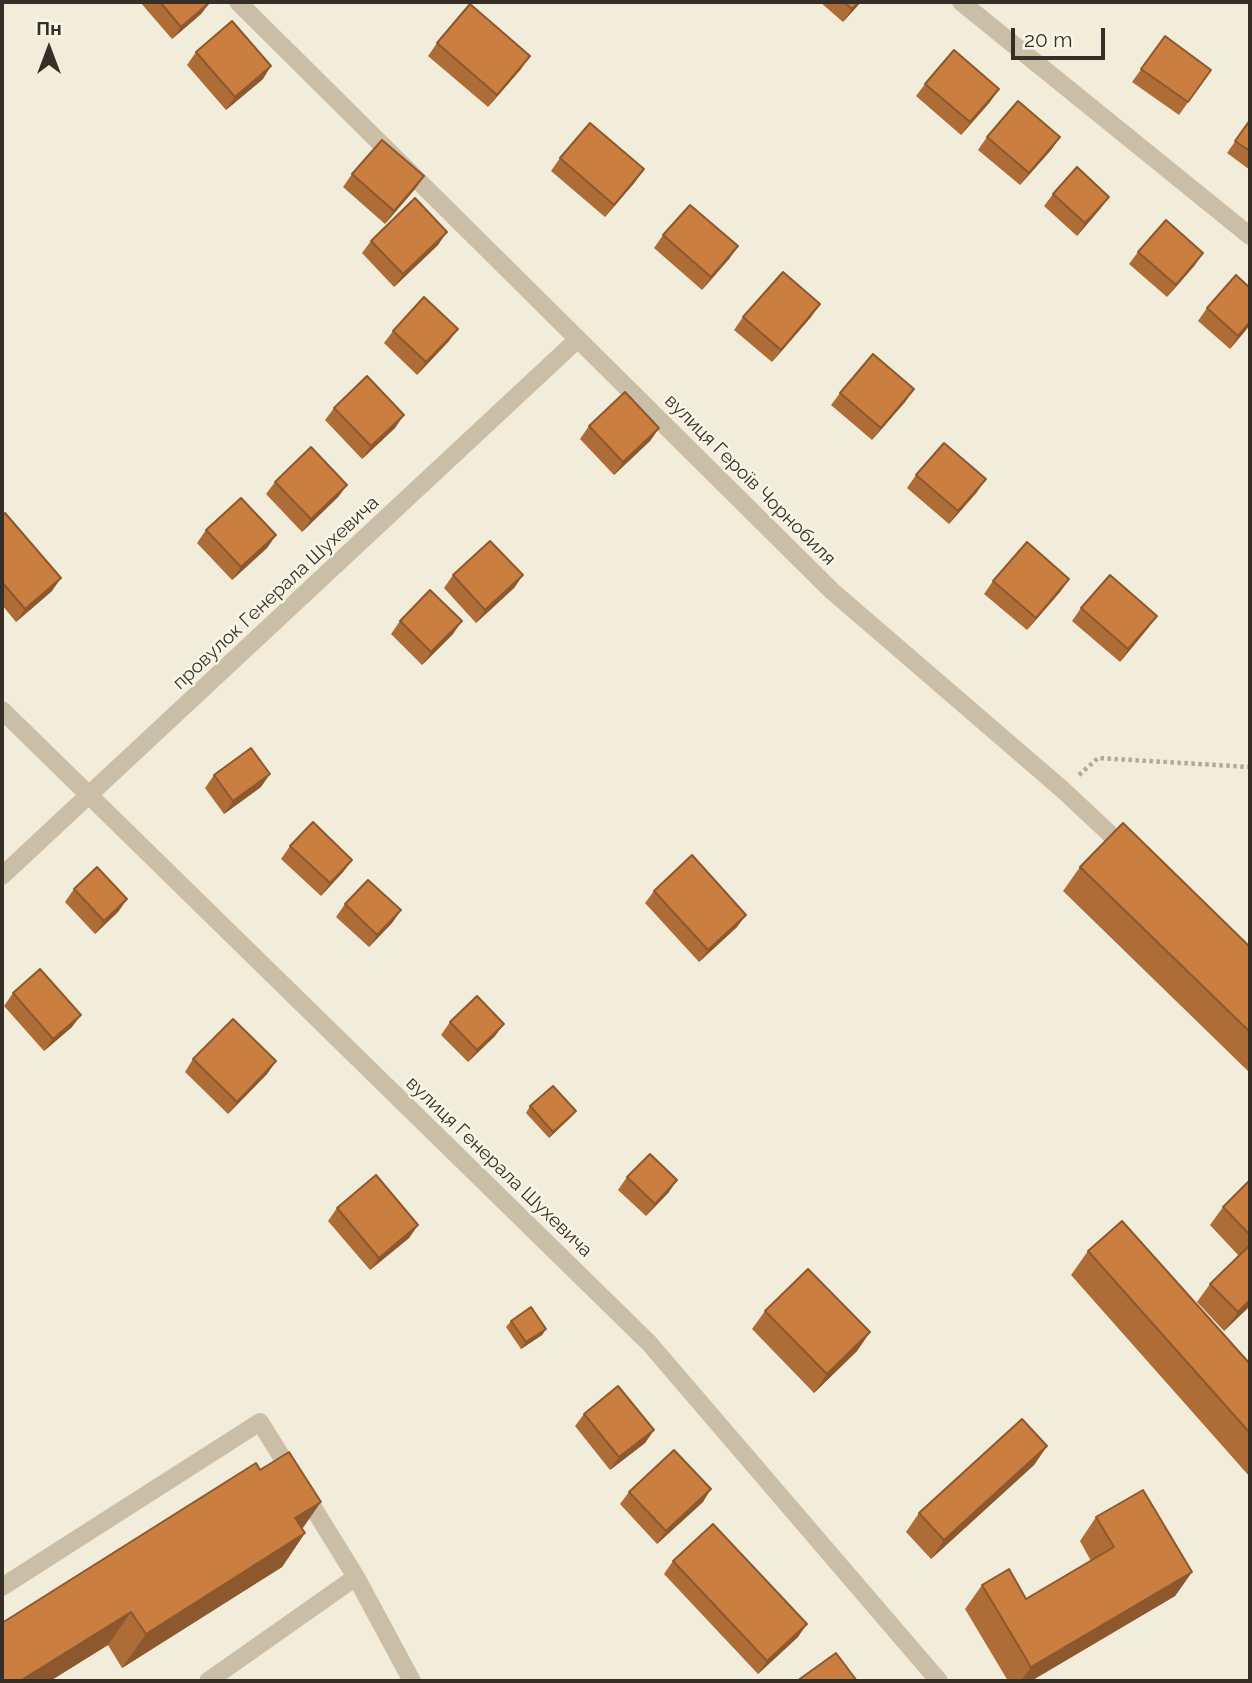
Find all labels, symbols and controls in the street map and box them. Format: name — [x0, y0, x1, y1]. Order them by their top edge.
north arrow — [14, 14, 84, 84]
scale bar — [1014, 14, 1108, 58]
text: Пн — [36, 17, 62, 39]
text: 20 m — [1024, 27, 1072, 52]
street label: вулиця Героїв Чорнобиля — [660, 390, 840, 570]
street label: провулок Генерала Шухевича — [168, 492, 384, 694]
street label: вулиця Генерала Шухевича — [401, 1072, 597, 1262]

